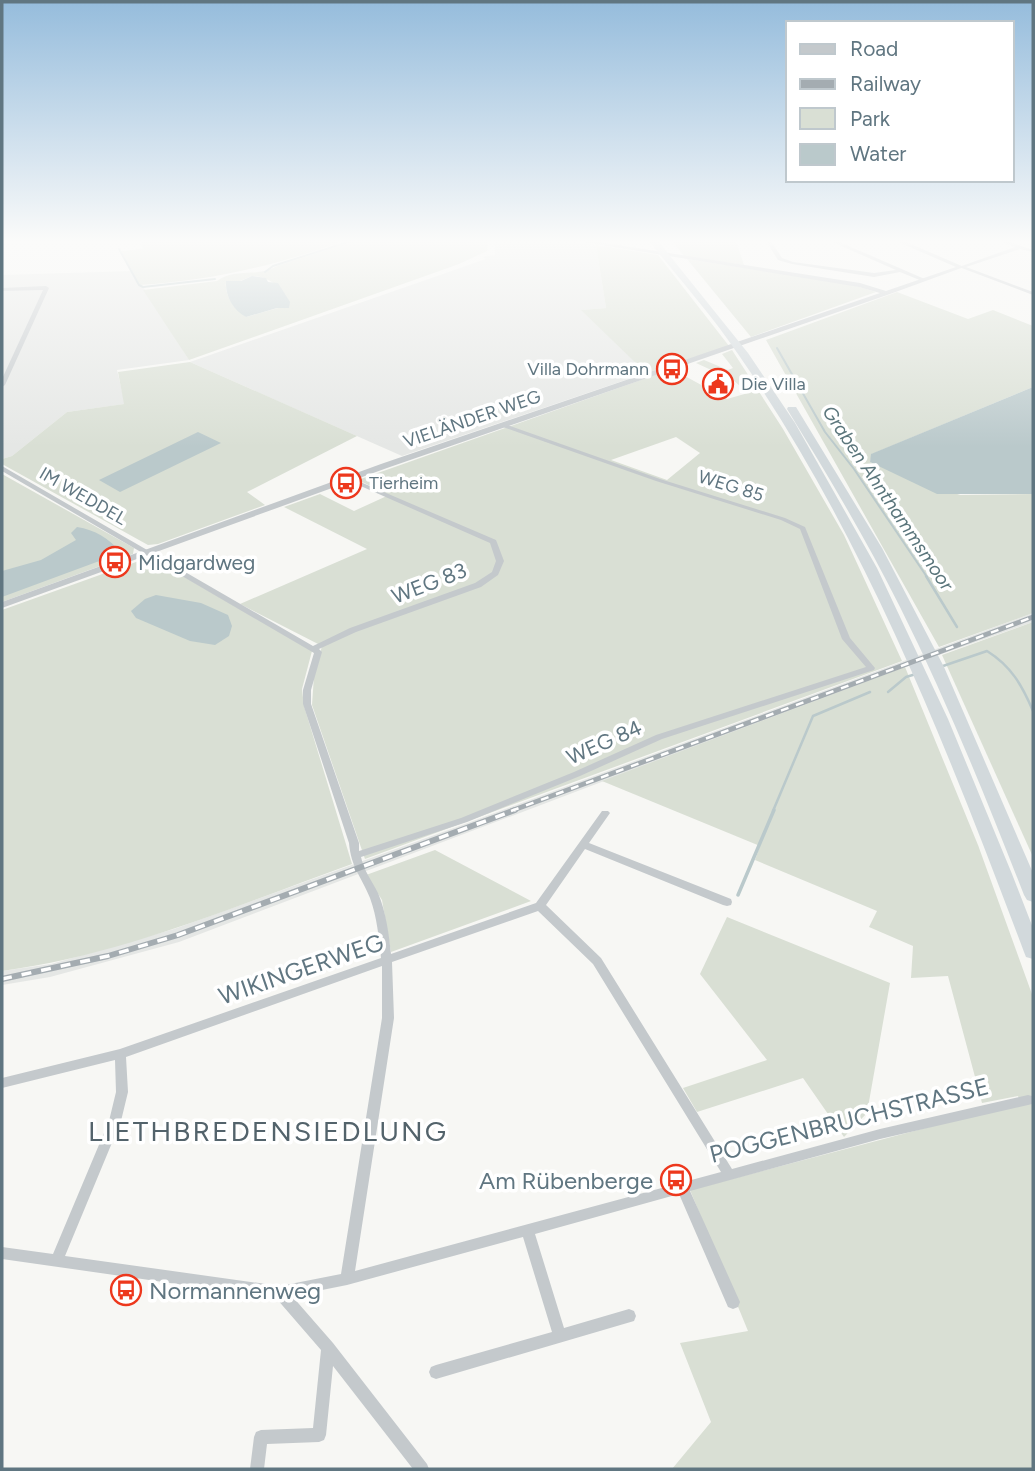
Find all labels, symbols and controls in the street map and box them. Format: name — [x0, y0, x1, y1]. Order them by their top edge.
legend — [786, 21, 1014, 182]
text: Road — [850, 36, 898, 61]
text: Railway — [850, 71, 921, 96]
text: Park — [850, 106, 891, 131]
text: Water — [850, 141, 906, 166]
bus stop icon: Villa Dohrmann — [655, 352, 689, 386]
place label: Villa Dohrmann — [527, 358, 649, 380]
public building icon: Die Villa — [701, 367, 735, 401]
place label: Die Villa — [741, 373, 806, 395]
street label: VIELÄNDER WEG — [400, 385, 544, 453]
water label: Graben Ahnthammsmoor — [817, 401, 959, 595]
street label: IM WEDDEL — [35, 462, 131, 530]
bus stop icon: Tierheim — [329, 466, 363, 500]
street label: WEG 85 — [696, 466, 766, 506]
place label: Tierheim — [369, 472, 438, 494]
bus stop icon: Midgardweg — [98, 545, 132, 579]
place label: Midgardweg — [138, 550, 255, 575]
street label: WEG 83 — [388, 557, 470, 609]
street label: WEG 84 — [563, 714, 645, 770]
street label: WIKINGERWEG — [215, 927, 387, 1011]
street label: POGGENBRUCHSTRASSE — [706, 1071, 992, 1169]
district label: LIETHBREDENSIEDLUNG — [88, 1114, 448, 1148]
bus stop icon: Am Rübenberge — [659, 1163, 693, 1197]
place label: Am Rübenberge — [479, 1166, 653, 1195]
bus stop icon: Normannenweg — [109, 1273, 143, 1307]
place label: Normannenweg — [149, 1276, 321, 1305]

